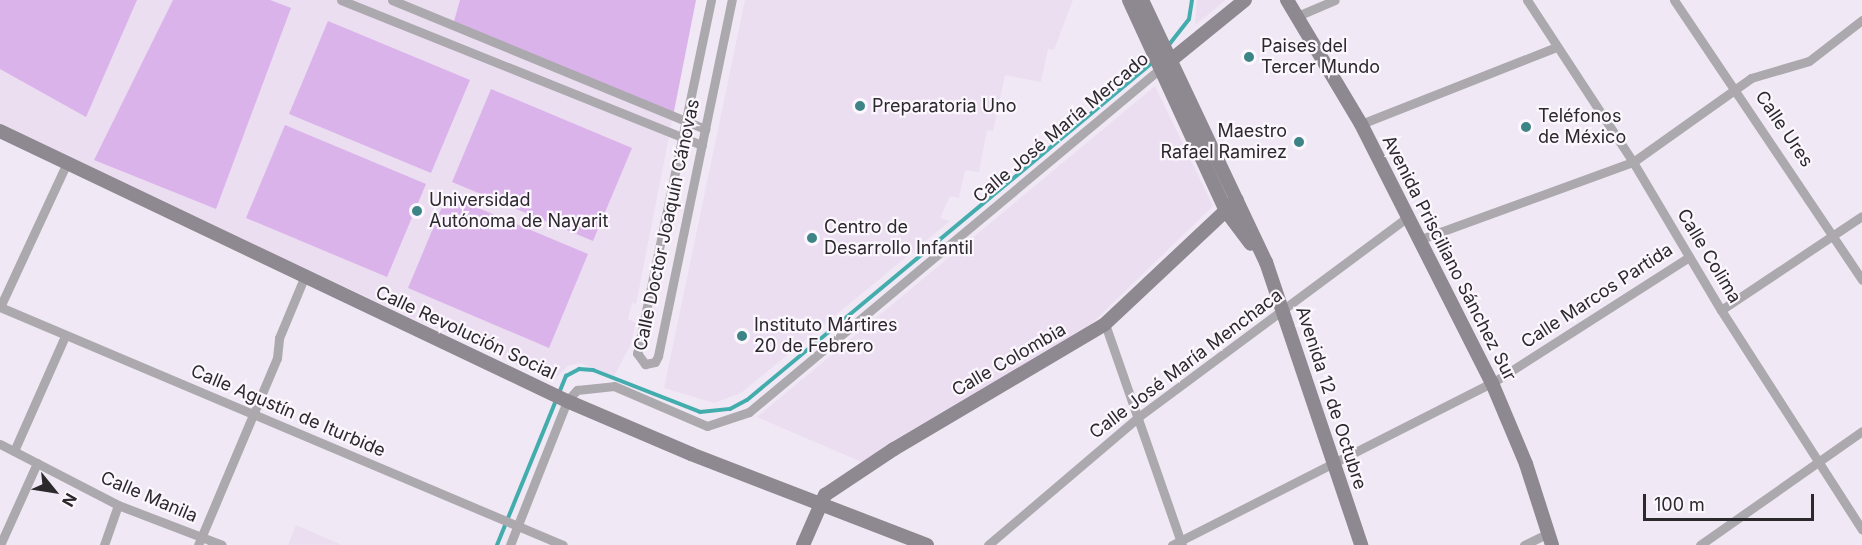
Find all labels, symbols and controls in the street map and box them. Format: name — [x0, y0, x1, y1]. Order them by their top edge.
place label: Paises del Tercer Mundo — [1261, 36, 1380, 78]
street label: Calle José María Mercado — [969, 48, 1153, 208]
marker: Paises del Tercer Mundo — [1242, 50, 1256, 64]
street label: Calle Ures — [1751, 87, 1817, 171]
place label: Preparatoria Uno — [872, 95, 1017, 117]
street label: Calle Doctor Joaquín Cánovas — [630, 97, 704, 353]
marker: Preparatoria Uno — [853, 99, 867, 113]
place label: Teléfonos de México — [1538, 106, 1626, 148]
marker: Teléfonos de México — [1519, 120, 1533, 134]
place label: Maestro Rafael Ramirez — [1161, 121, 1287, 164]
street label: Avenida Prisciliano Sánchez Sur — [1378, 132, 1520, 384]
marker: Maestro Rafael Ramirez — [1292, 135, 1306, 149]
place label: Universidad Autónoma de Nayarit — [429, 190, 608, 232]
marker: Universidad Autónoma de Nayarit — [410, 204, 424, 218]
street label: Calle Colima — [1672, 205, 1746, 307]
place label: Centro de Desarrollo Infantil — [824, 217, 973, 260]
marker: Centro de Desarrollo Infantil — [805, 231, 819, 245]
street label: Calle Marcos Partida — [1517, 239, 1677, 353]
street label: Calle Revolución Social — [372, 282, 560, 384]
street label: Calle José María Menchaca — [1085, 284, 1287, 444]
street label: Avenida 12 de Octubre — [1291, 304, 1371, 492]
place label: Instituto Mártires 20 de Febrero — [754, 315, 897, 358]
street label: Calle Colombia — [948, 319, 1070, 401]
marker: Instituto Mártires 20 de Febrero — [735, 329, 749, 343]
street label: Calle Agustín de Iturbide — [187, 360, 389, 462]
north arrow — [24, 461, 84, 521]
street label: Calle Manila — [97, 467, 201, 527]
scale bar — [1646, 482, 1817, 520]
text: N — [58, 490, 81, 510]
text: 100 m — [1654, 494, 1705, 515]

